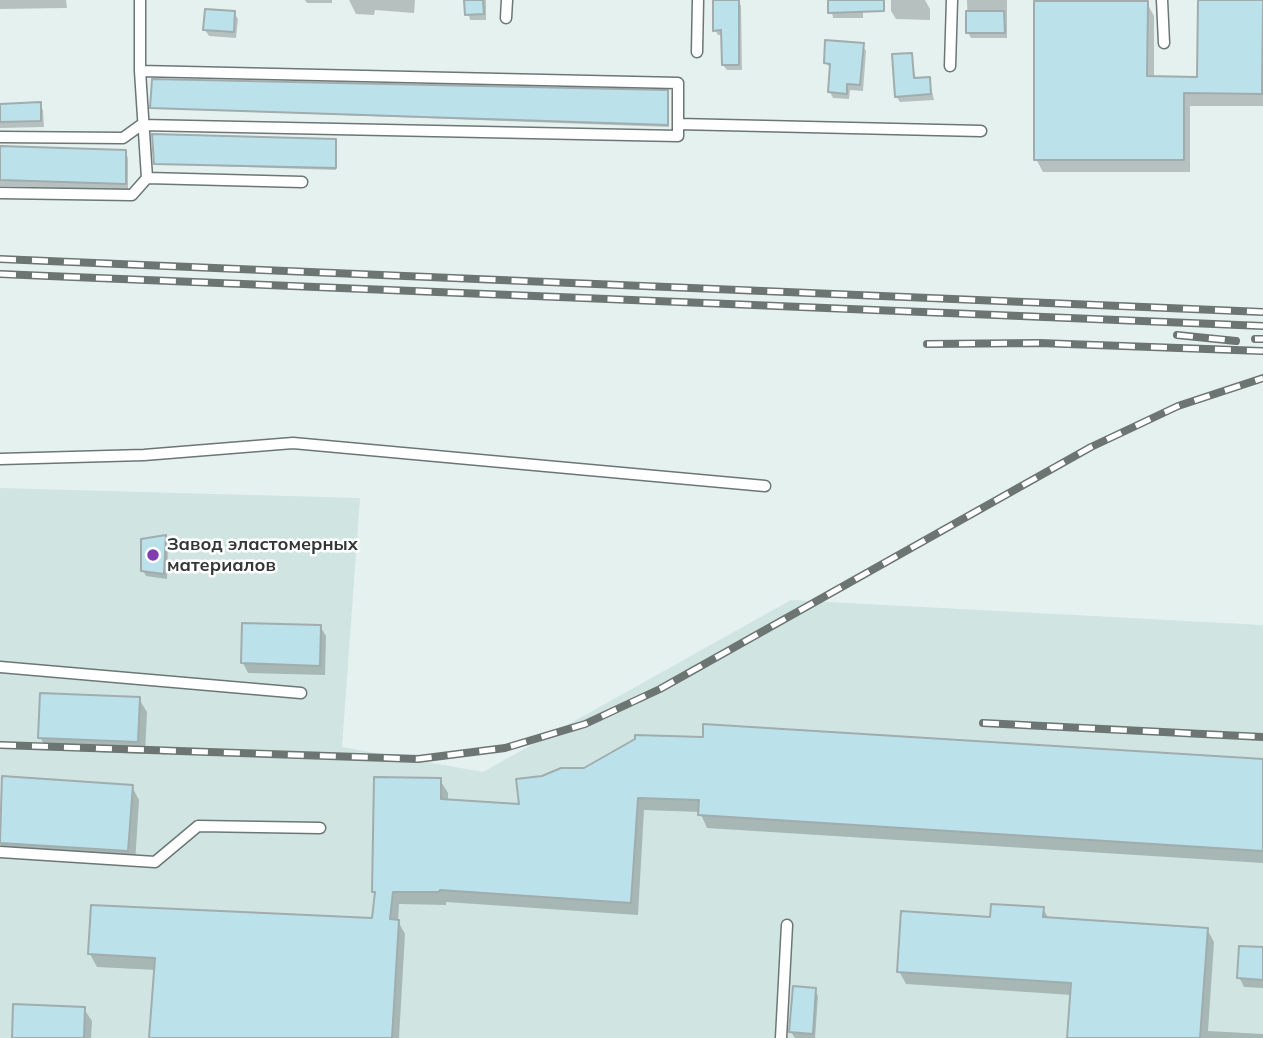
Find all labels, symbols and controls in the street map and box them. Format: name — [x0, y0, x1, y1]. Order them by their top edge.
place label: Завод эластомерных материалов — [167, 534, 358, 576]
marker: Завод эластомерных материалов — [145, 547, 161, 563]

